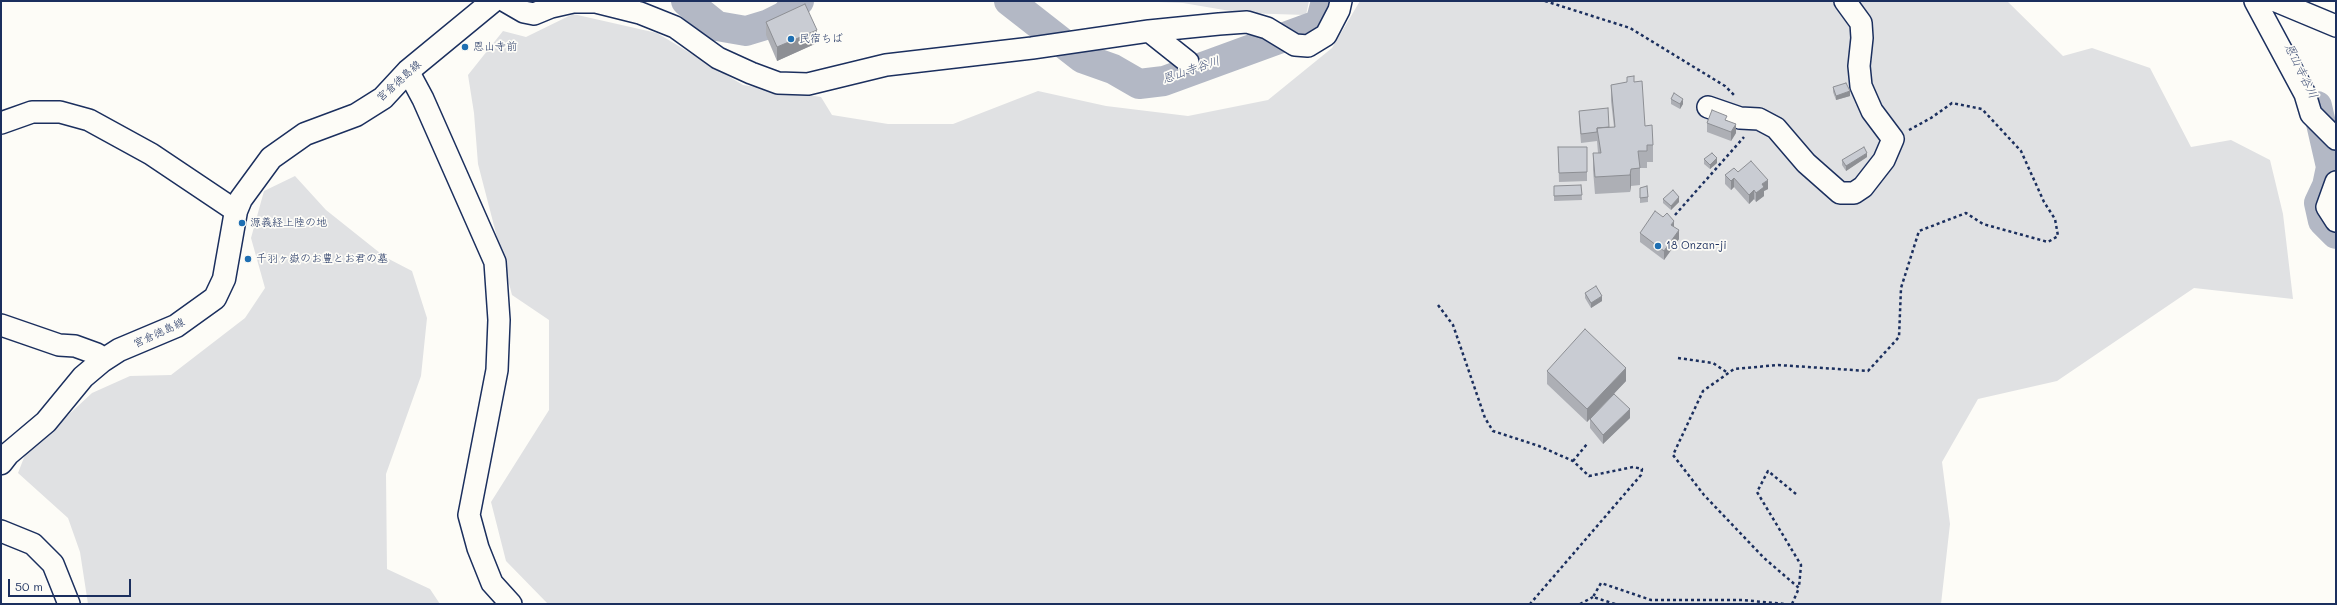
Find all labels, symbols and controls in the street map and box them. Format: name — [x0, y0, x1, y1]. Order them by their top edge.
place label: 民宿ちば — [799, 32, 843, 46]
marker: 民宿ちば — [786, 34, 796, 44]
place label: 恩山寺前 — [473, 40, 517, 54]
water label: 恩山寺谷川 — [2281, 41, 2321, 101]
marker: 恩山寺前 — [460, 42, 470, 52]
water label: 恩山寺谷川 — [1160, 53, 1222, 87]
street label: 宮倉徳島線 — [374, 58, 424, 104]
place label: 源義経上陸の地 — [250, 216, 327, 230]
marker: 源義経上陸の地 — [237, 218, 247, 228]
place label: 18 Onzan-ji — [1666, 239, 1727, 253]
marker: 18 Onzan-ji — [1653, 241, 1663, 251]
place label: 千羽ヶ嶽のお豊とお君の墓 — [256, 252, 388, 266]
marker: 千羽ヶ嶽のお豊とお君の墓 — [243, 254, 253, 264]
street label: 宮倉徳島線 — [131, 315, 187, 351]
scale bar — [10, 571, 133, 597]
text: 50 m — [15, 578, 43, 594]

